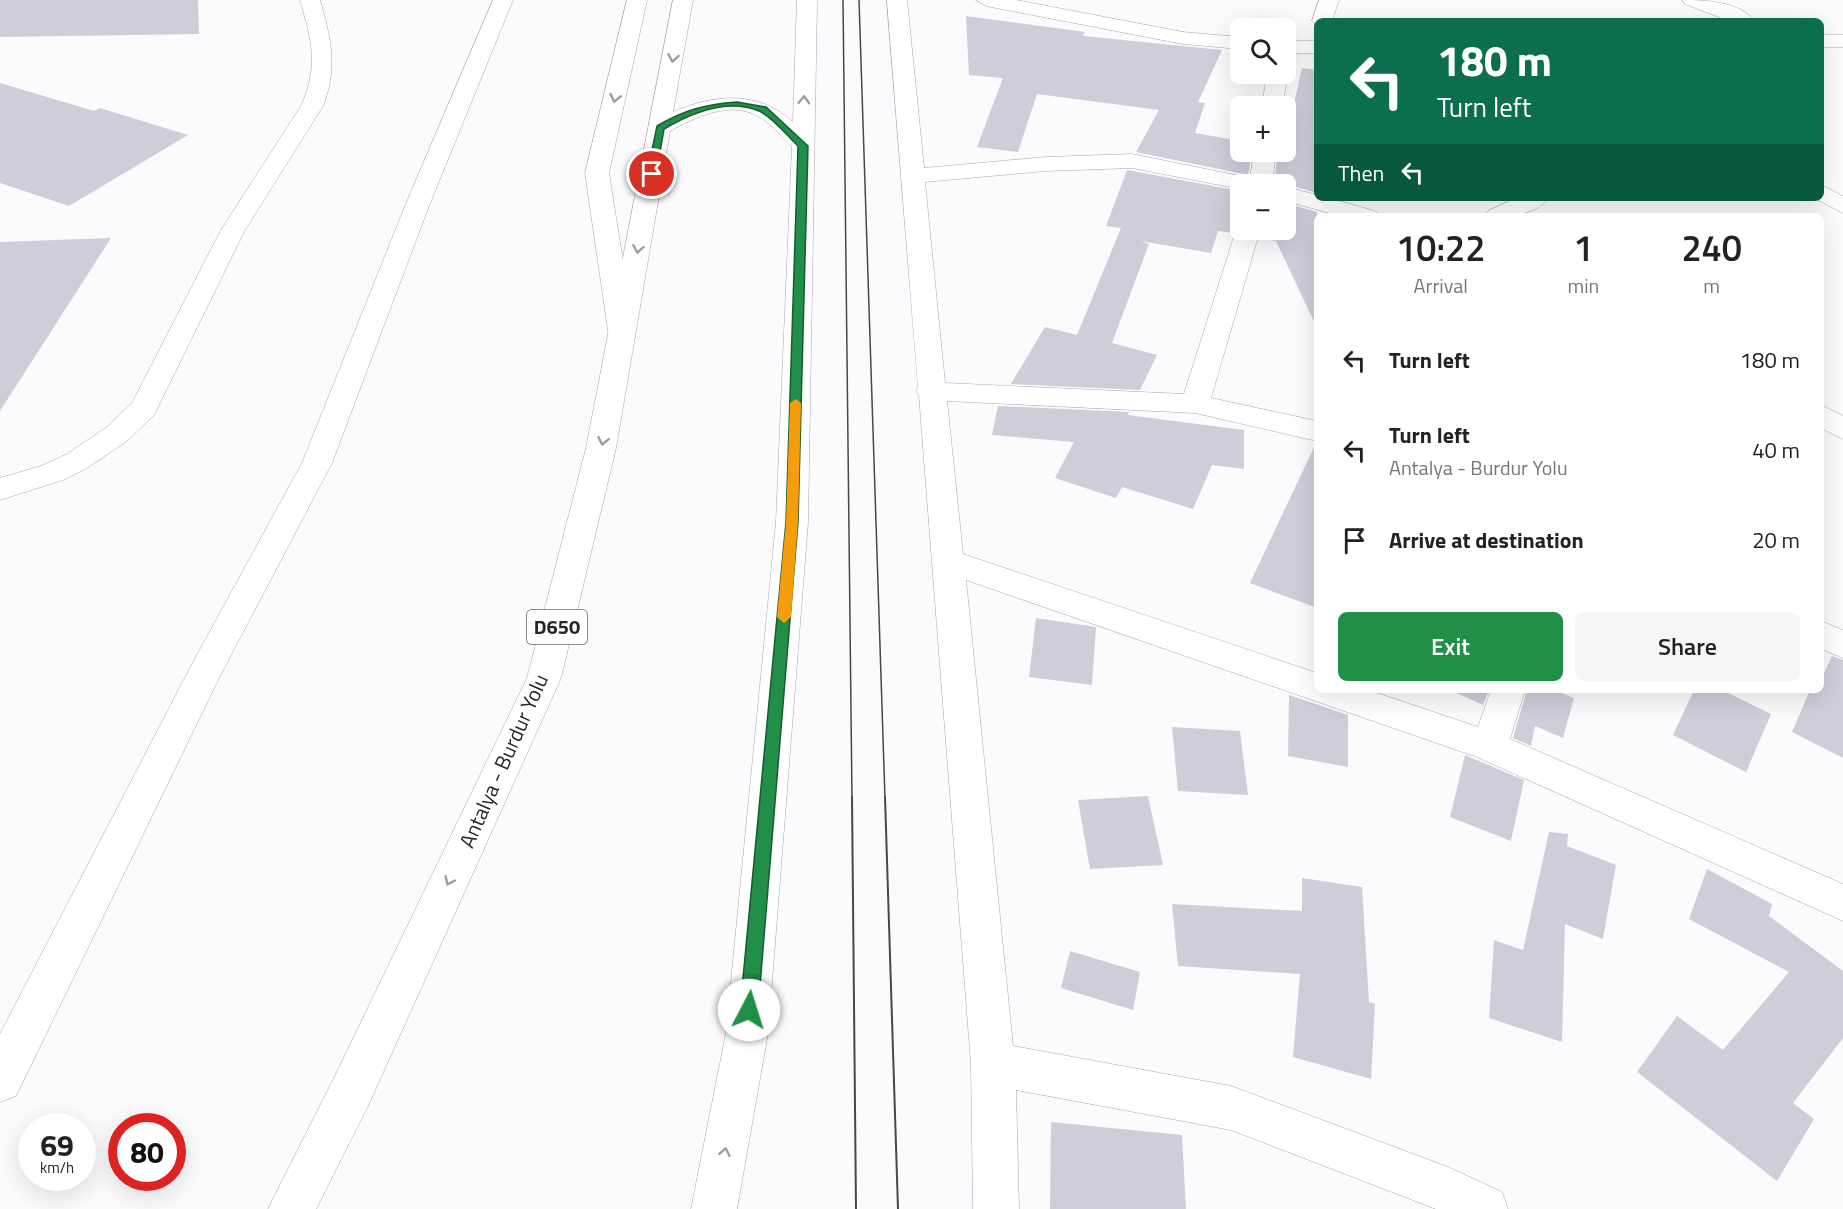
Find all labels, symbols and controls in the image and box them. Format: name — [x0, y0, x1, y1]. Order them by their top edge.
map controls — [1230, 18, 1296, 240]
button: search — [1230, 18, 1296, 84]
text: 180 m — [1437, 28, 1552, 92]
icon: left — [1338, 42, 1416, 120]
one-way arrow — [667, 52, 680, 62]
text: Turn left — [1437, 86, 1531, 127]
one-way arrow — [609, 93, 622, 103]
one-way arrow — [798, 95, 811, 104]
button: + — [1230, 96, 1296, 162]
pin — [626, 148, 677, 199]
text: Then — [1338, 156, 1384, 190]
icon: left — [1396, 156, 1429, 189]
icon: arrive — [635, 157, 668, 190]
button: − — [1230, 174, 1296, 240]
text: 10:22 — [1396, 220, 1485, 275]
text: 1 — [1573, 220, 1593, 275]
text: 240 — [1681, 220, 1742, 275]
one-way arrow — [632, 244, 645, 254]
text: Arrival — [1414, 270, 1468, 301]
text: min — [1567, 270, 1599, 301]
text: m — [1703, 270, 1720, 301]
text: Turn left — [1389, 343, 1470, 377]
text: 180 m — [1740, 343, 1800, 377]
icon: left — [1338, 344, 1371, 377]
text: Turn left — [1389, 418, 1470, 452]
text: 40 m — [1752, 433, 1800, 467]
icon: left — [1338, 434, 1371, 467]
one-way arrow — [597, 436, 610, 446]
text: Antalya - Burdur Yolu — [1389, 452, 1568, 483]
text: Arrive at destination — [1389, 523, 1584, 557]
text: 20 m — [1752, 523, 1800, 557]
icon: arrive — [1338, 524, 1371, 557]
road number: D650 — [527, 610, 587, 644]
button: Exit — [1338, 612, 1563, 681]
button: Share — [1575, 612, 1800, 681]
street label: Antalya - Burdur Yolu — [450, 668, 556, 853]
one-way arrow — [445, 875, 457, 886]
position arrow — [717, 978, 781, 1042]
speed limit sign: 80 — [108, 1113, 186, 1191]
text: 69 — [40, 1122, 74, 1168]
one-way arrow — [718, 1147, 731, 1157]
text: km/h — [40, 1156, 74, 1179]

